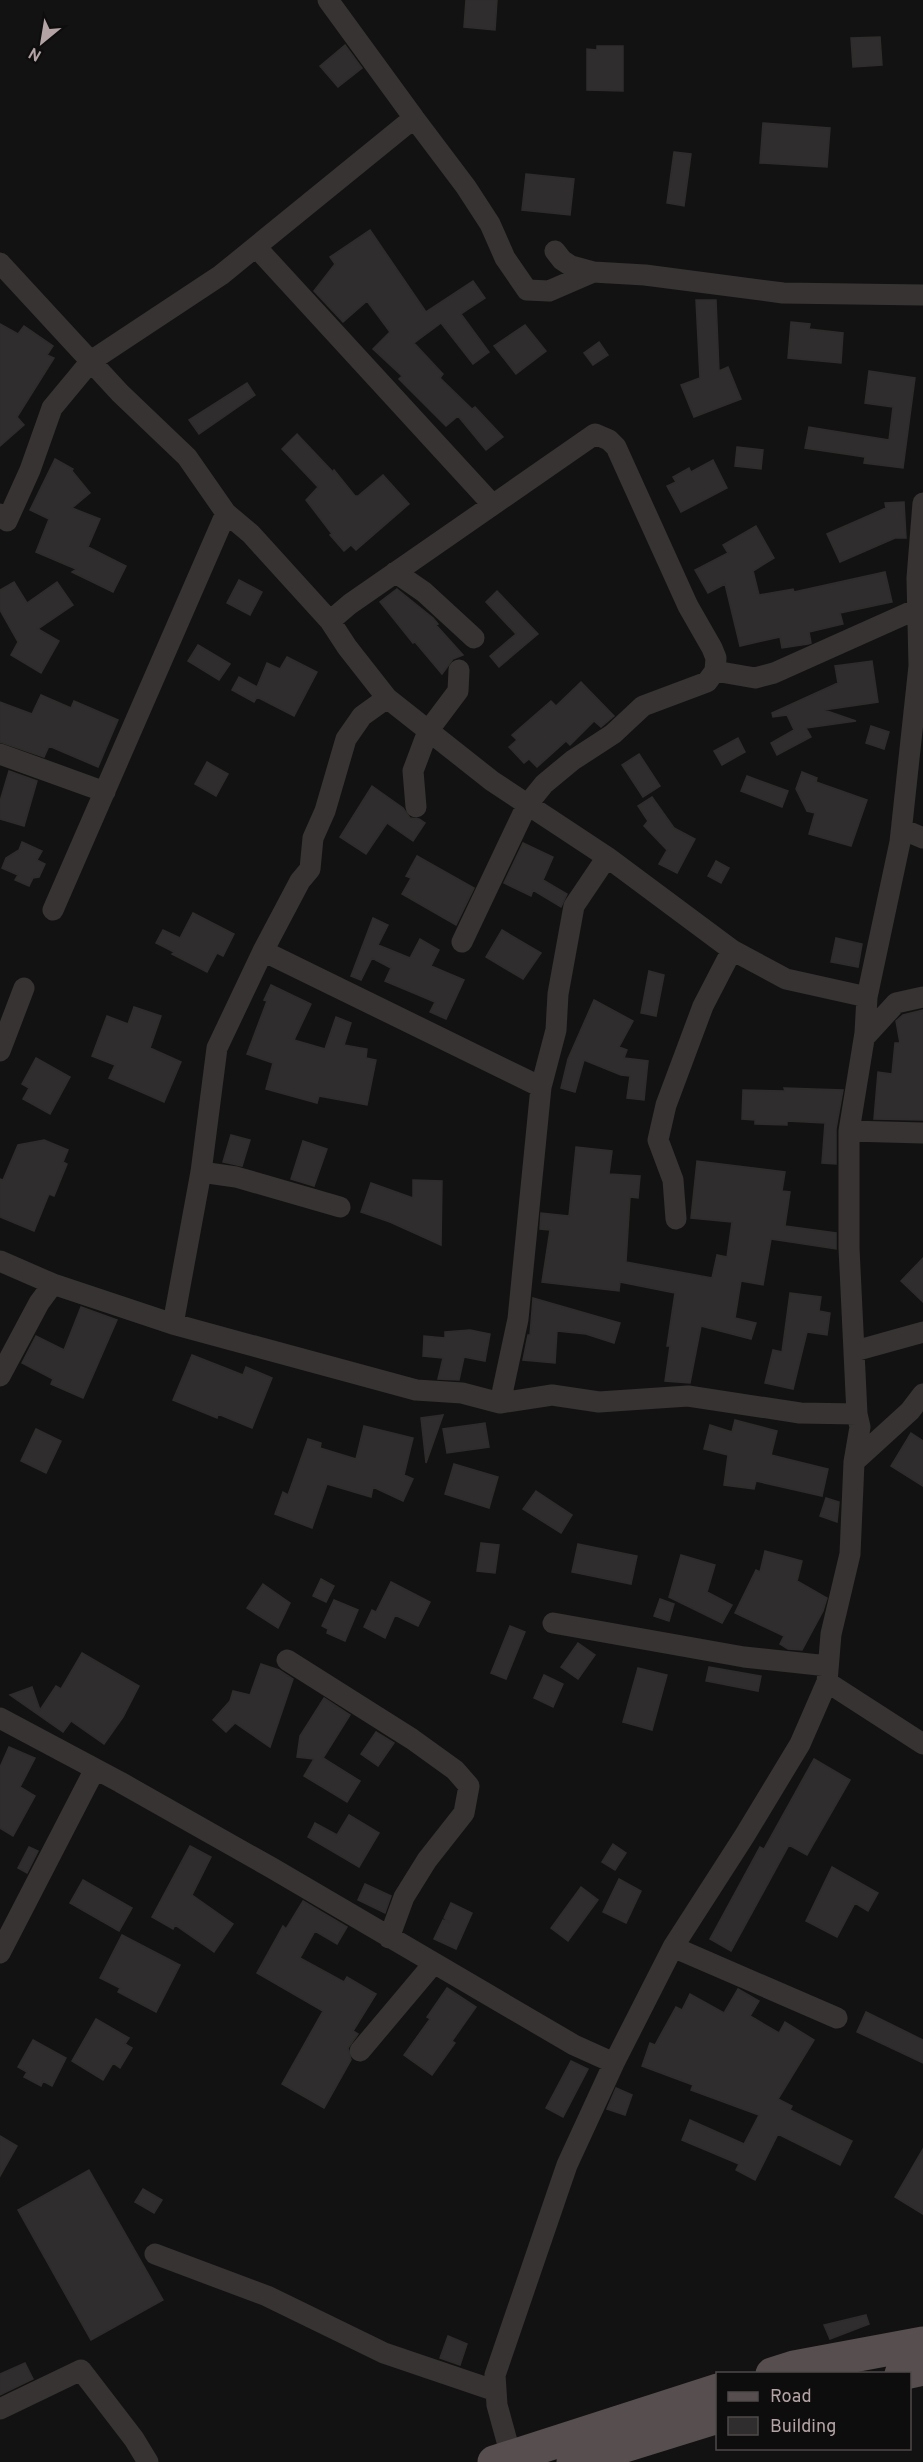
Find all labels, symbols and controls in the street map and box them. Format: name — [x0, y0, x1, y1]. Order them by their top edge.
north arrow — [12, 12, 72, 72]
text: N — [26, 42, 45, 65]
legend — [716, 2372, 911, 2450]
text: Road — [770, 2386, 812, 2409]
text: Building — [770, 2416, 836, 2439]

